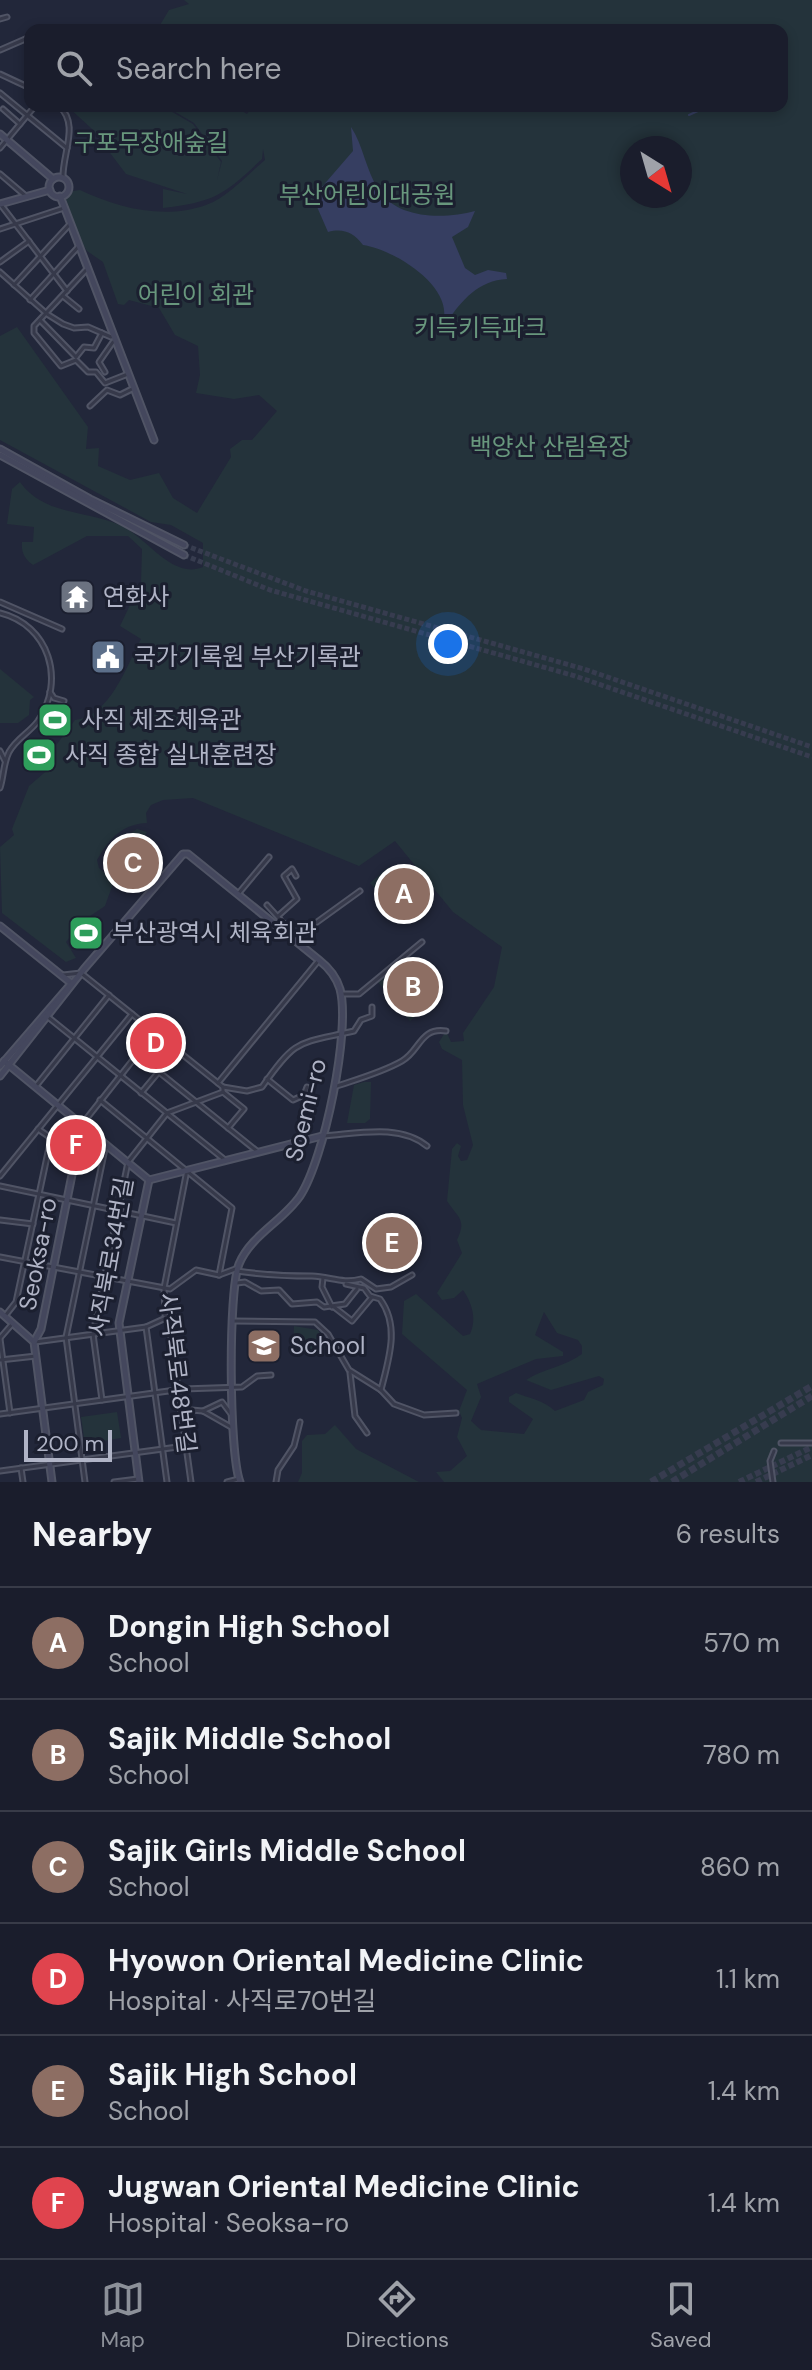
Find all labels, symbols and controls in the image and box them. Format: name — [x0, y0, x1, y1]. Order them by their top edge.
search box — [24, 24, 788, 112]
icon: search — [52, 46, 96, 90]
text: Search here — [116, 49, 282, 88]
park label: 구포무장애숲길 — [74, 127, 228, 158]
north arrow — [620, 136, 692, 208]
park label: 부산어린이대공원 — [279, 179, 455, 210]
park label: 어린이 회관 — [138, 279, 254, 310]
park label: 키득키득파크 — [414, 312, 546, 343]
park label: 백양산 산림욕장 — [470, 431, 630, 462]
temple icon: 연화사 — [58, 578, 96, 616]
place label: 연화사 — [103, 581, 169, 612]
your location — [428, 624, 468, 664]
public building icon: 국가기록원 부산기록관 — [89, 638, 127, 676]
place label: 국가기록원 부산기록관 — [134, 641, 361, 672]
sports icon: 사직 체조체육관 — [36, 701, 74, 739]
place label: 사직 체조체육관 — [81, 704, 242, 735]
sports icon: 사직 종합 실내훈련장 — [20, 736, 58, 774]
place label: 사직 종합 실내훈련장 — [65, 739, 277, 770]
pin: C — [107, 833, 159, 893]
pin: A — [378, 864, 430, 924]
sports icon: 부산광역시 체육회관 — [67, 914, 105, 952]
place label: 부산광역시 체육회관 — [112, 917, 317, 948]
pin: B — [387, 957, 439, 1017]
pin: D — [130, 1013, 182, 1073]
street label: Soemi-ro — [278, 1055, 333, 1164]
pin: F — [50, 1115, 102, 1175]
street label: 사직북로34번길 — [81, 1175, 140, 1339]
street label: Seoksa-ro — [11, 1195, 64, 1313]
pin: E — [366, 1213, 418, 1273]
street label: 사직북로48번길 — [152, 1291, 203, 1455]
school or university icon: School — [245, 1327, 283, 1365]
place label: School — [290, 1330, 365, 1361]
scale bar — [24, 1426, 112, 1462]
text: 200 m — [36, 1429, 104, 1458]
text: Nearby — [32, 1512, 152, 1557]
text: 6 results — [676, 1517, 780, 1551]
text: Dongin High School — [108, 1607, 390, 1646]
text: A — [49, 1626, 67, 1660]
text: 570 m — [703, 1626, 780, 1660]
text: School — [108, 1646, 190, 1680]
text: Sajik Middle School — [108, 1719, 391, 1758]
text: B — [50, 1738, 66, 1772]
text: 780 m — [703, 1738, 780, 1772]
text: School — [108, 1758, 190, 1792]
text: Sajik Girls Middle School — [108, 1831, 466, 1870]
text: C — [48, 1850, 68, 1884]
text: 860 m — [700, 1850, 780, 1884]
text: School — [108, 1870, 190, 1904]
text: Hyowon Oriental Medicine Clinic — [108, 1941, 584, 1980]
text: D — [49, 1962, 67, 1996]
text: 1.1 km — [716, 1962, 780, 1996]
text: Hospital · 사직로70번길 — [108, 1984, 377, 2018]
text: Sajik High School — [108, 2055, 357, 2094]
text: E — [50, 2074, 66, 2108]
text: 1.4 km — [708, 2074, 780, 2108]
text: School — [108, 2094, 190, 2128]
text: Jugwan Oriental Medicine Clinic — [108, 2167, 580, 2206]
text: F — [51, 2186, 65, 2220]
text: 1.4 km — [708, 2186, 780, 2220]
text: Hospital · Seoksa-ro — [108, 2206, 349, 2240]
tab: Map — [100, 2277, 145, 2354]
tab: Directions — [346, 2277, 449, 2354]
tab: Saved — [650, 2277, 712, 2354]

